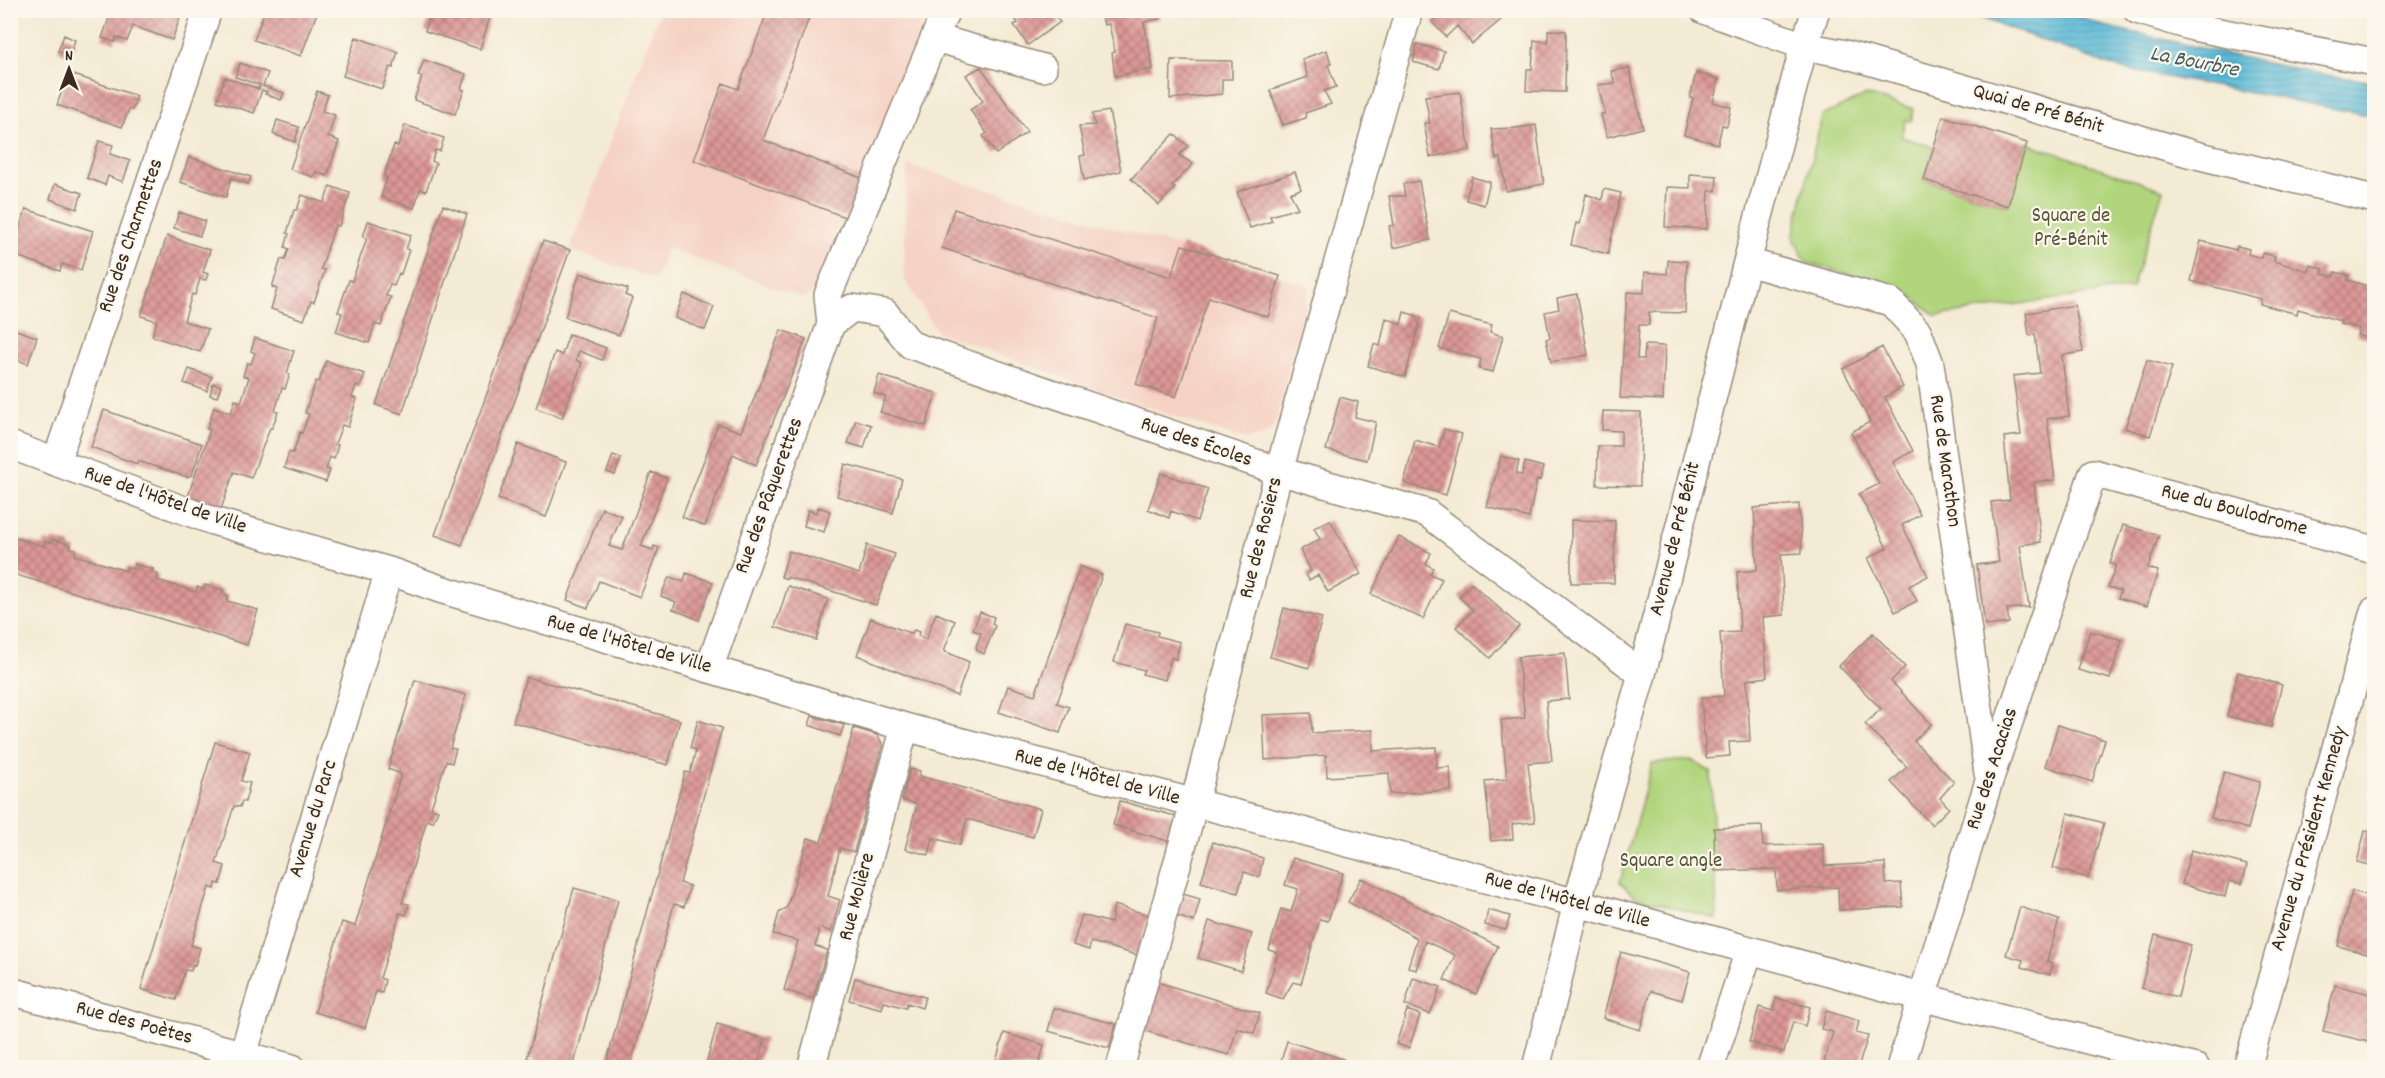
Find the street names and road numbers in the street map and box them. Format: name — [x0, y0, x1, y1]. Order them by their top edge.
street label: Quai de Pré Bénit — [1969, 77, 2107, 143]
street label: Rue des Charmettes — [92, 155, 172, 317]
street label: Rue de Marathon — [1920, 393, 1968, 529]
street label: Rue des Écoles — [1136, 410, 1256, 476]
street label: Rue des Pâquerettes — [728, 414, 812, 578]
street label: Rue de l'Hôtel de Ville — [80, 459, 250, 543]
street label: Avenue de Pré Bénit — [1642, 459, 1710, 619]
street label: Rue des Rosiers — [1232, 474, 1292, 602]
street label: Rue du Boulodrome — [2157, 477, 2311, 545]
street label: Rue de l'Hôtel de Ville — [543, 607, 715, 683]
street label: Rue des Acacias — [1959, 704, 2027, 834]
street label: Avenue du Président Kennedy — [2264, 723, 2357, 955]
street label: Rue de l'Hôtel de Ville — [1011, 741, 1183, 815]
street label: Avenue du Parc — [282, 756, 346, 882]
street label: Rue Molière — [832, 850, 884, 944]
street label: Rue de l'Hôtel de Ville — [1481, 864, 1653, 938]
street label: Rue des Poètes — [72, 994, 196, 1054]

